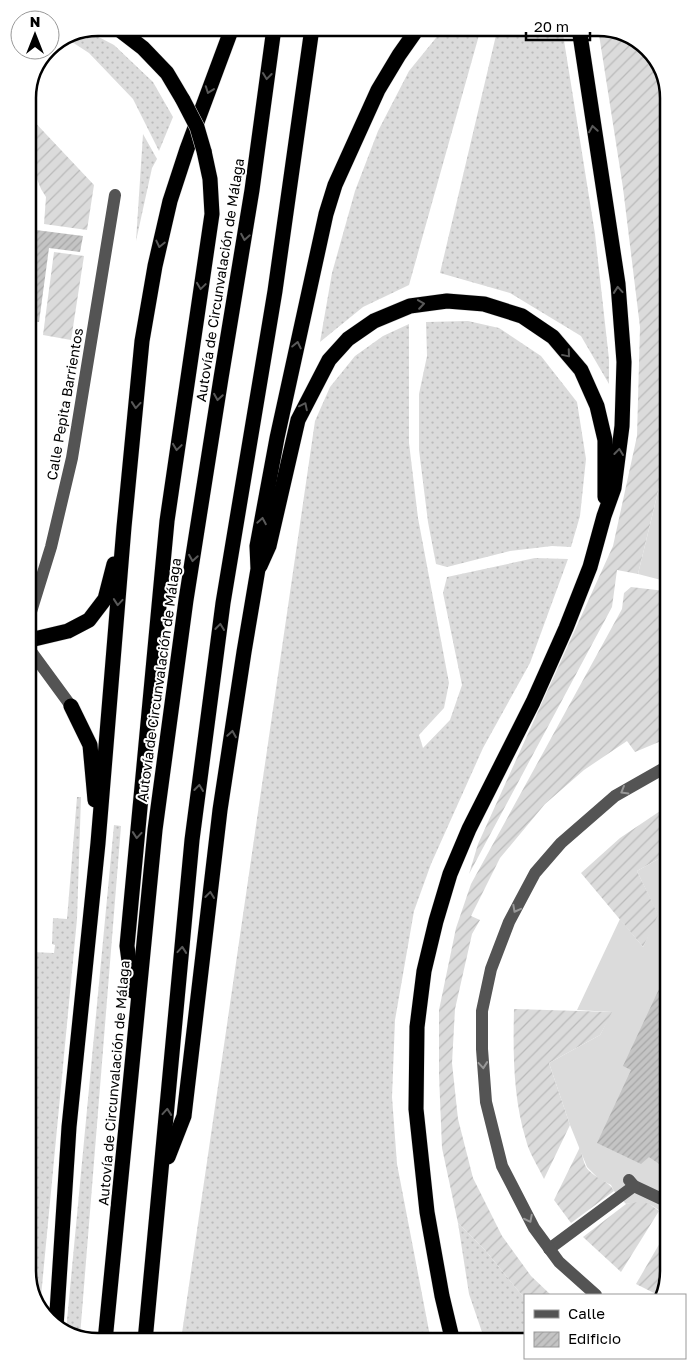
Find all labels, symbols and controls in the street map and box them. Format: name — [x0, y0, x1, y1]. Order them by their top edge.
north arrow — [10, 10, 60, 60]
scale bar — [526, 10, 590, 42]
text: N — [30, 13, 40, 30]
text: 20 m — [534, 17, 569, 35]
one-way arrow — [262, 72, 273, 80]
one-way arrow — [205, 85, 215, 94]
one-way arrow — [589, 125, 599, 133]
street label: Autovía de Circunvalación de Málaga — [192, 157, 247, 403]
one-way arrow — [240, 232, 250, 241]
one-way arrow — [155, 240, 166, 249]
one-way arrow — [196, 282, 207, 290]
one-way arrow — [613, 285, 624, 293]
one-way arrow — [417, 300, 425, 310]
street label: Calle Pepita Barrientos — [43, 326, 86, 481]
one-way arrow — [291, 340, 302, 349]
one-way arrow — [561, 348, 570, 357]
one-way arrow — [213, 393, 224, 401]
one-way arrow — [131, 401, 142, 409]
one-way arrow — [298, 402, 309, 411]
one-way arrow — [173, 443, 183, 451]
one-way arrow — [613, 447, 624, 455]
one-way arrow — [256, 517, 266, 525]
one-way arrow — [188, 554, 199, 562]
street label: Autovía de Circunvalación de Málaga — [133, 557, 184, 803]
one-way arrow — [113, 598, 124, 606]
one-way arrow — [214, 623, 224, 631]
one-way arrow — [226, 730, 236, 738]
one-way arrow — [193, 784, 204, 792]
one-way arrow — [620, 784, 629, 794]
one-way arrow — [132, 831, 143, 839]
one-way arrow — [204, 891, 215, 899]
one-way arrow — [512, 904, 522, 913]
one-way arrow — [176, 946, 187, 954]
street label: Autovía de Circunvalación de Málaga — [94, 960, 133, 1206]
one-way arrow — [477, 1062, 488, 1070]
one-way arrow — [161, 1107, 172, 1115]
one-way arrow — [523, 1214, 533, 1223]
legend — [524, 1294, 686, 1359]
text: Calle — [568, 1304, 605, 1322]
text: Edificio — [568, 1329, 621, 1347]

